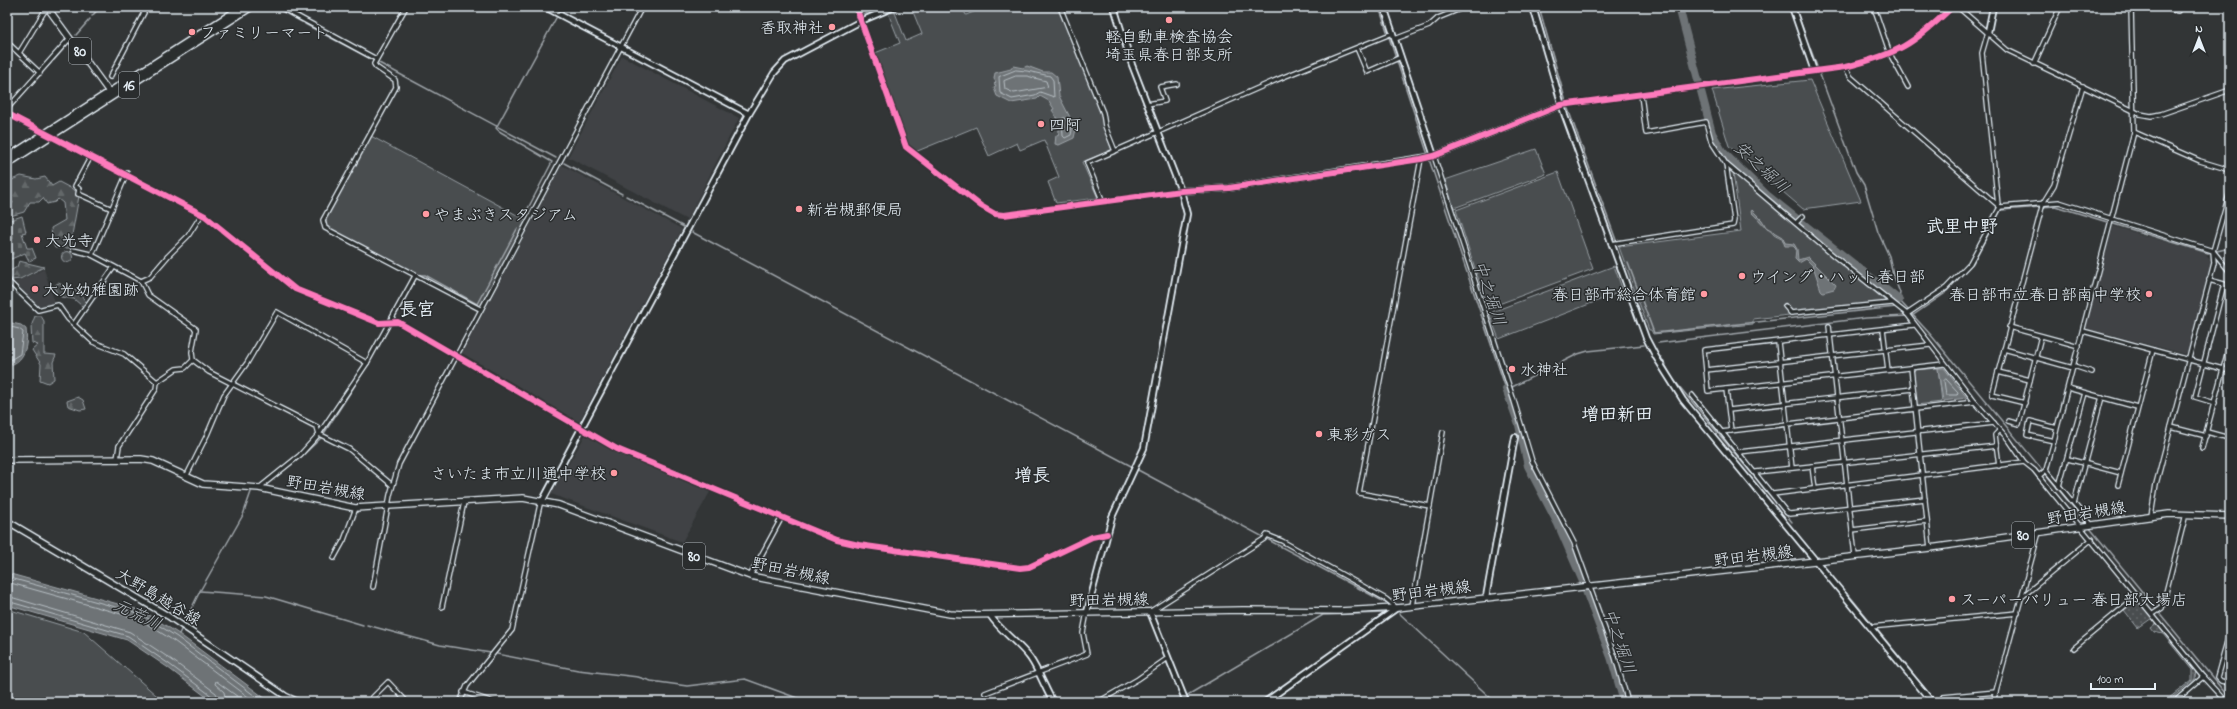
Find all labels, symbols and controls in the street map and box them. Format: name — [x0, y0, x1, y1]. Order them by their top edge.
marker: 軽自動車検査協会 埼玉県春日部支所 — [1164, 15, 1174, 25]
place label: 香取神社 — [760, 17, 824, 41]
north arrow — [2179, 18, 2219, 58]
text: N — [2195, 21, 2203, 37]
place label: ファミリーマート — [200, 22, 328, 46]
marker: 香取神社 — [827, 22, 837, 32]
place label: 軽自動車検査協会 埼玉県春日部支所 — [1105, 26, 1233, 68]
marker: ファミリーマート — [187, 27, 197, 37]
road number: 80 — [69, 38, 91, 64]
road number: 16 — [119, 72, 139, 98]
place label: 四阿 — [1049, 114, 1081, 138]
marker: 四阿 — [1036, 119, 1046, 129]
water label: 安之堀川 — [1728, 136, 1794, 200]
place label: 新岩槻郵便局 — [807, 199, 903, 223]
place label: やまぶきスタジアム — [434, 204, 578, 228]
marker: 新岩槻郵便局 — [794, 204, 804, 214]
marker: やまぶきスタジアム — [421, 209, 431, 219]
district label: 武里中野 — [1926, 215, 1998, 241]
place label: 大光寺 — [45, 230, 93, 254]
marker: 大光寺 — [32, 235, 42, 245]
water label: 中之堀川 — [1466, 257, 1511, 330]
place label: ウイング・ハット春日部 — [1750, 266, 1925, 290]
marker: ウイング・ハット春日部 — [1737, 271, 1747, 281]
place label: 大光幼稚園跡 — [43, 279, 139, 303]
marker: 大光幼稚園跡 — [30, 284, 40, 294]
place label: 春日部市総合体育館 — [1552, 284, 1696, 308]
place label: 春日部市立春日部南中学校 — [1949, 284, 2141, 308]
marker: 春日部市総合体育館 — [1699, 289, 1709, 299]
marker: 春日部市立春日部南中学校 — [2144, 289, 2154, 299]
district label: 長宮 — [399, 298, 435, 324]
place label: 水神社 — [1520, 359, 1568, 383]
marker: 水神社 — [1507, 364, 1517, 374]
district label: 増田新田 — [1581, 403, 1653, 429]
place label: 東彩ガス — [1327, 424, 1391, 448]
marker: 東彩ガス — [1314, 429, 1324, 439]
place label: さいたま市立川通中学校 — [431, 463, 606, 487]
district label: 増長 — [1014, 464, 1050, 490]
marker: さいたま市立川通中学校 — [609, 468, 619, 478]
street label: 野田岩槻線 — [284, 470, 367, 508]
street label: 野田岩槻線 — [2045, 496, 2128, 532]
road number: 80 — [2012, 522, 2034, 548]
street label: 野田岩槻線 — [1712, 540, 1794, 574]
road number: 80 — [683, 543, 705, 569]
street label: 野田岩槻線 — [749, 552, 832, 592]
street label: 大野島越谷線 — [111, 563, 205, 633]
street label: 野田岩槻線 — [1390, 575, 1472, 609]
street label: 野田岩槻線 — [1069, 588, 1149, 614]
place label: スーパーバリュー 春日部大場店 — [1960, 589, 2187, 613]
water label: 元荒川 — [109, 593, 166, 638]
marker: スーパーバリュー 春日部大場店 — [1947, 594, 1957, 604]
water label: 中之堀川 — [1596, 605, 1641, 678]
scale bar — [2091, 665, 2155, 691]
text: 100 m — [2097, 671, 2124, 689]

